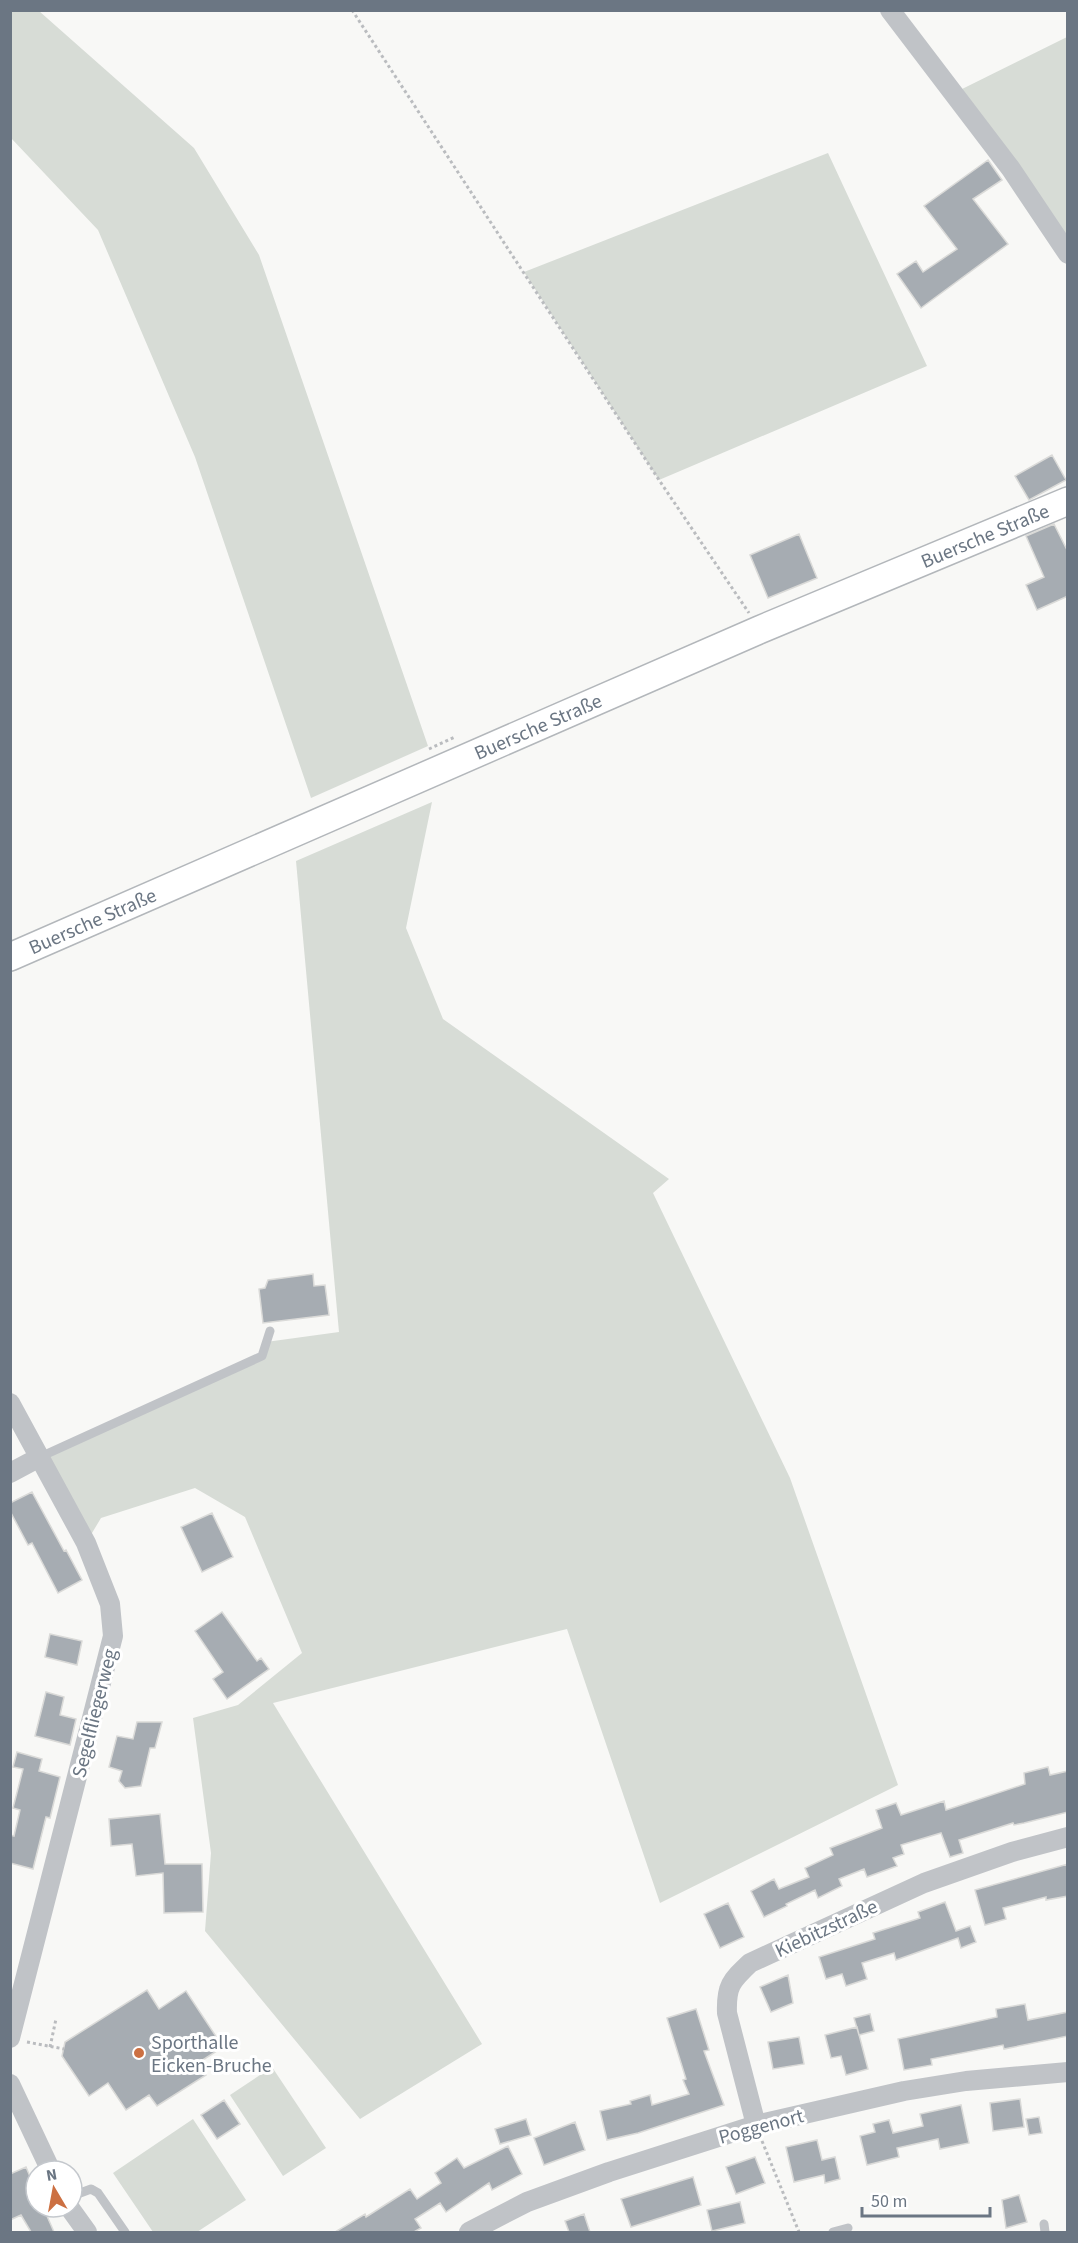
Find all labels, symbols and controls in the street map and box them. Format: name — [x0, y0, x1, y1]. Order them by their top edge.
street label: Buersche Straße — [917, 497, 1054, 576]
street label: Buersche Straße — [470, 687, 607, 768]
street label: Buersche Straße — [25, 882, 161, 962]
street label: Segelfliegerweg — [65, 1646, 125, 1781]
street label: Kiebitzstraße — [770, 1893, 882, 1965]
place label: Sporthalle Eicken-Bruche — [151, 2029, 272, 2080]
marker: Sporthalle Eicken-Bruche — [132, 2046, 146, 2060]
street label: Poggenort — [716, 2102, 807, 2152]
north arrow — [24, 2159, 84, 2219]
text: N — [44, 2163, 59, 2187]
scale bar — [862, 2180, 990, 2218]
text: 50 m — [871, 2189, 907, 2214]

